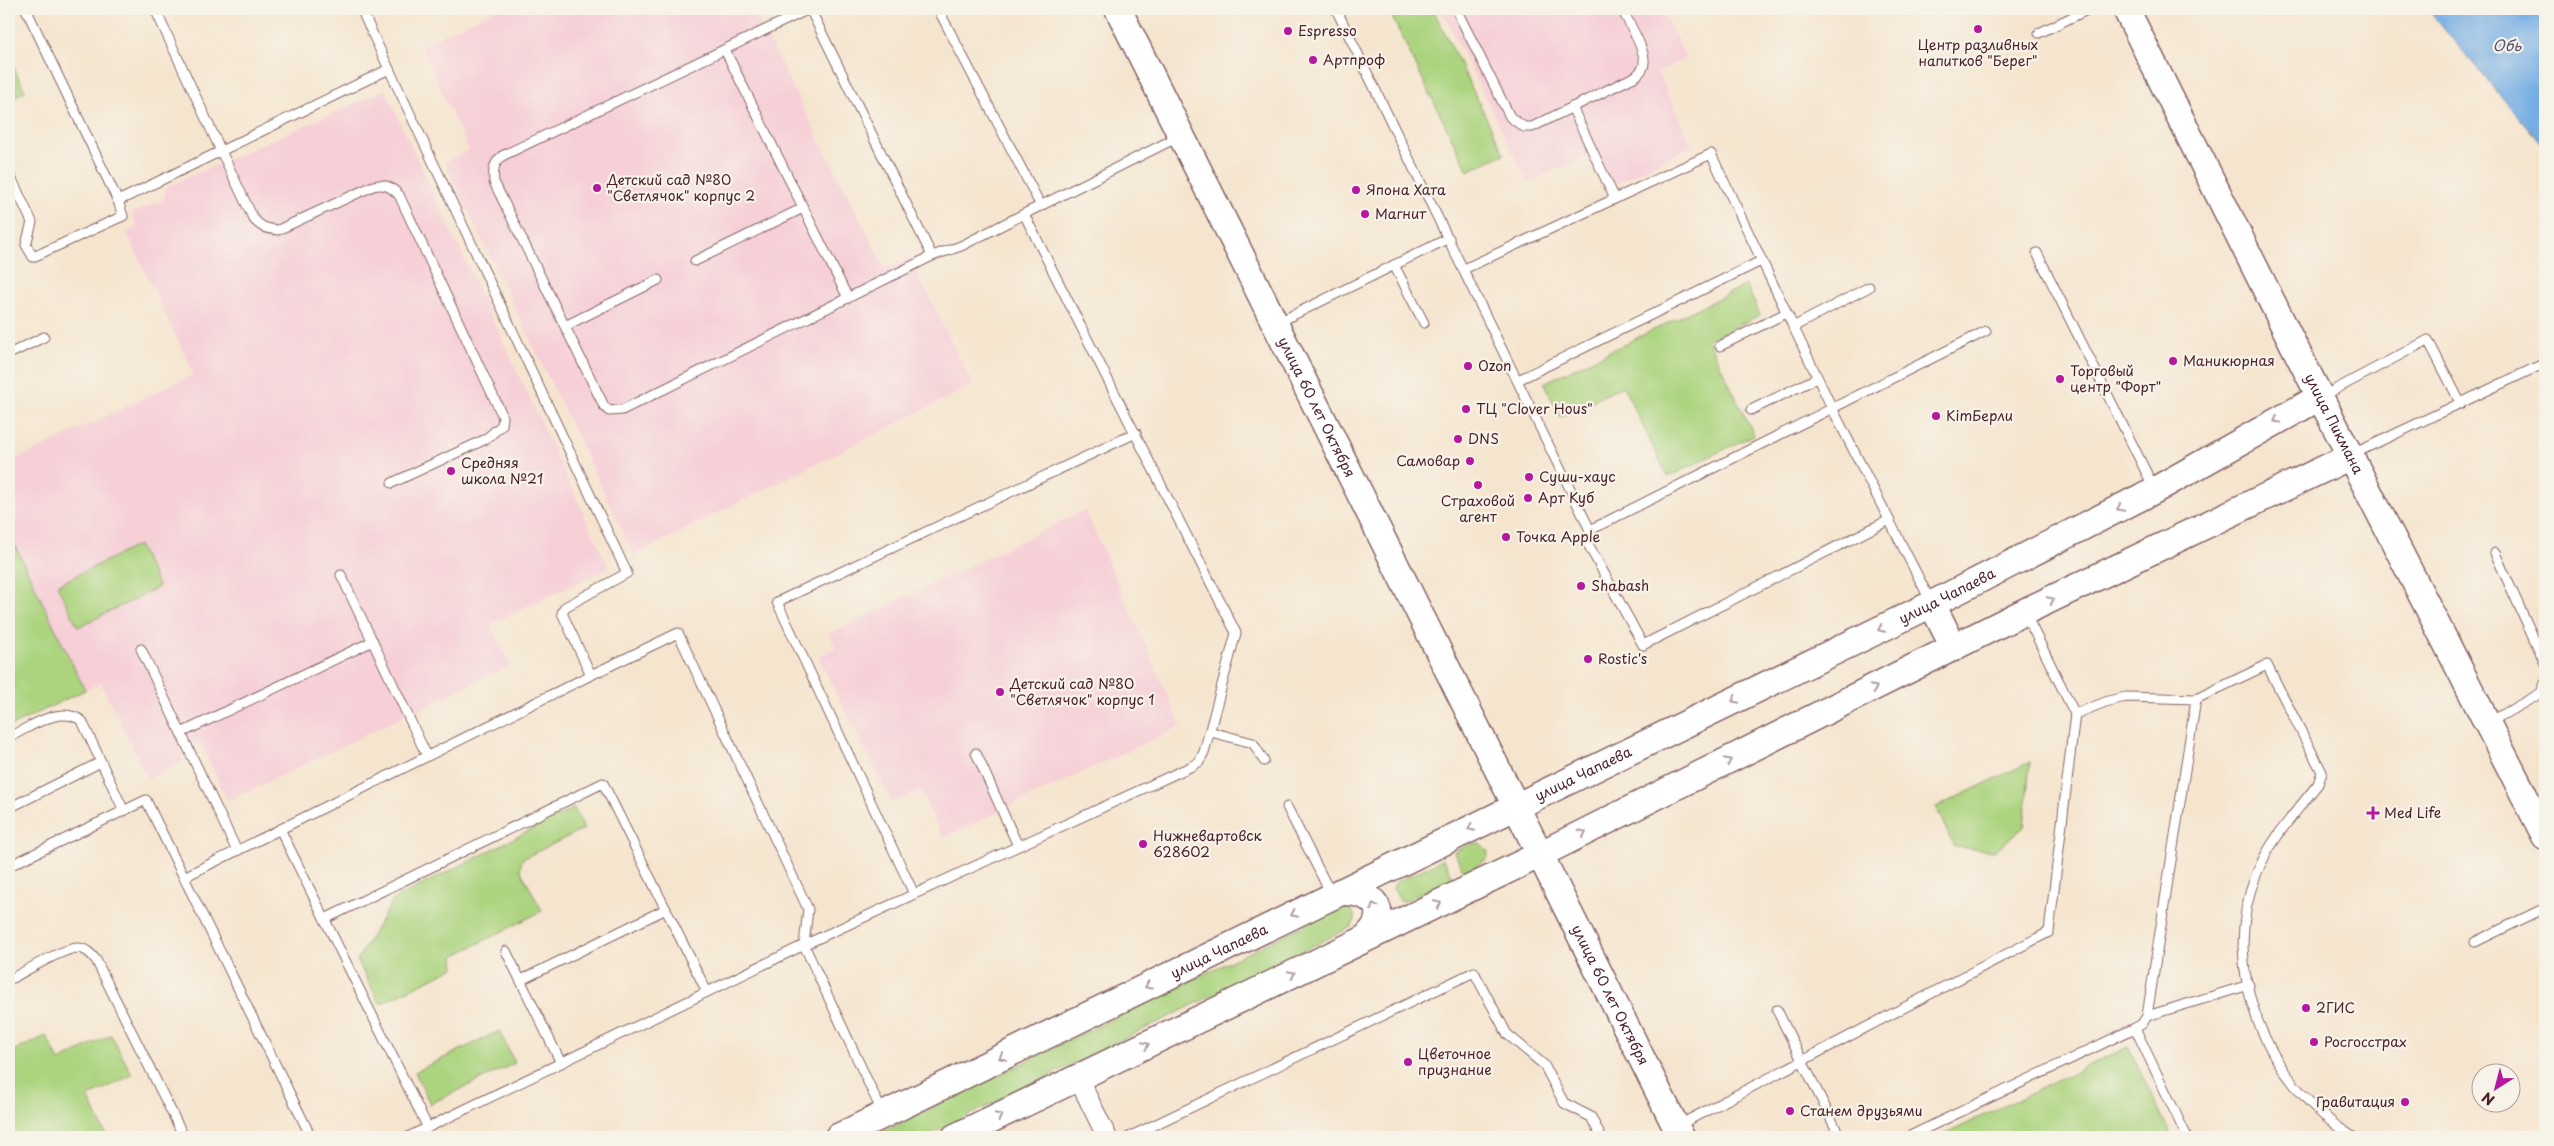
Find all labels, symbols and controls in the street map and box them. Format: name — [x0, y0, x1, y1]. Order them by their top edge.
place label: Espresso — [1298, 20, 1357, 41]
marker: Центр разливных напитков "Берег" — [1972, 23, 1984, 35]
marker: Espresso — [1282, 25, 1294, 37]
water label: Обь — [2493, 33, 2522, 56]
place label: Центр разливных напитков "Берег" — [1918, 34, 2038, 71]
place label: Артпроф — [1323, 49, 1385, 70]
marker: Артпроф — [1307, 54, 1319, 66]
place label: Детский сад №80 "Светлячок" корпус 2 — [606, 169, 755, 206]
place label: Япона Хата — [1366, 179, 1446, 200]
marker: Детский сад №80 "Светлячок" корпус 2 — [591, 182, 603, 194]
marker: Япона Хата — [1350, 184, 1362, 196]
place label: Магнит — [1375, 203, 1427, 224]
marker: Магнит — [1359, 208, 1371, 220]
street label: улица 60 лет Октября — [1273, 333, 1361, 481]
place label: Маникюрная — [2183, 350, 2275, 371]
place label: Ozon — [1478, 355, 1511, 376]
marker: Маникюрная — [2167, 355, 2179, 367]
marker: Ozon — [1462, 360, 1474, 372]
place label: Торговый центр "Форт" — [2070, 360, 2161, 397]
street label: улица Пикмана — [2300, 369, 2369, 478]
marker: Торговый центр "Форт" — [2054, 373, 2066, 385]
place label: ТЦ "Clover Hous" — [1476, 398, 1593, 419]
marker: ТЦ "Clover Hous" — [1460, 403, 1472, 415]
place label: KimБерли — [1946, 405, 2013, 426]
marker: KimБерли — [1930, 410, 1942, 422]
one-way arrow — [2274, 414, 2283, 424]
place label: DNS — [1468, 428, 1499, 449]
marker: DNS — [1452, 433, 1464, 445]
place label: Самовар — [1396, 450, 1460, 471]
place label: Средняя школа №21 — [461, 452, 543, 489]
marker: Самовар — [1464, 455, 1476, 467]
marker: Средняя школа №21 — [445, 465, 457, 477]
place label: Суши-хаус — [1539, 466, 1615, 487]
marker: Суши-хаус — [1523, 471, 1535, 483]
marker: Страховой агент — [1472, 479, 1484, 491]
place label: Арт Куб — [1538, 487, 1595, 508]
place label: Страховой агент — [1441, 490, 1515, 527]
marker: Арт Куб — [1522, 492, 1534, 504]
one-way arrow — [2116, 502, 2125, 512]
place label: Точка Apple — [1516, 526, 1601, 547]
marker: Точка Apple — [1500, 531, 1512, 543]
street label: улица Чапаева — [1895, 562, 1999, 629]
place label: Shabash — [1591, 575, 1649, 596]
marker: Shabash — [1575, 580, 1587, 592]
one-way arrow — [2045, 596, 2054, 606]
one-way arrow — [1878, 623, 1887, 633]
place label: Rostic's — [1598, 648, 1647, 669]
marker: Rostic's — [1582, 653, 1594, 665]
place label: Детский сад №80 "Светлячок" корпус 1 — [1009, 673, 1155, 710]
one-way arrow — [1869, 684, 1878, 694]
marker: Детский сад №80 "Светлячок" корпус 1 — [994, 686, 1006, 698]
one-way arrow — [1731, 694, 1740, 704]
street label: улица Чапаева — [1531, 741, 1635, 806]
one-way arrow — [1723, 757, 1732, 767]
place label: Med Life — [2384, 802, 2441, 823]
marker: Med Life — [2366, 806, 2380, 820]
one-way arrow — [1468, 822, 1477, 832]
place label: Нижневартовск 628602 — [1153, 825, 1263, 862]
one-way arrow — [1578, 829, 1587, 839]
marker: Нижневартовск 628602 — [1137, 838, 1149, 850]
one-way arrow — [1433, 899, 1442, 910]
one-way arrow — [1370, 902, 1381, 911]
one-way arrow — [1290, 908, 1299, 918]
street label: улица Чапаева — [1167, 918, 1271, 983]
street label: улица 60 лет Октября — [1567, 921, 1654, 1069]
one-way arrow — [1287, 970, 1296, 981]
one-way arrow — [1144, 979, 1153, 990]
place label: 2ГИС — [2316, 997, 2355, 1018]
marker: 2ГИС — [2300, 1002, 2312, 1014]
place label: Росгосстрах — [2324, 1031, 2407, 1052]
marker: Росгосстрах — [2308, 1036, 2320, 1048]
one-way arrow — [1140, 1041, 1149, 1051]
place label: Цветочное признание — [1418, 1043, 1492, 1080]
one-way arrow — [998, 1051, 1007, 1061]
marker: Цветочное признание — [1402, 1056, 1414, 1068]
north arrow — [2472, 1064, 2522, 1114]
text: N — [2477, 1087, 2499, 1111]
place label: Гравитация — [2316, 1091, 2395, 1112]
marker: Гравитация — [2399, 1096, 2411, 1108]
place label: Станем друзьями — [1800, 1100, 1923, 1121]
marker: Станем друзьями — [1784, 1105, 1796, 1117]
one-way arrow — [994, 1112, 1003, 1122]

